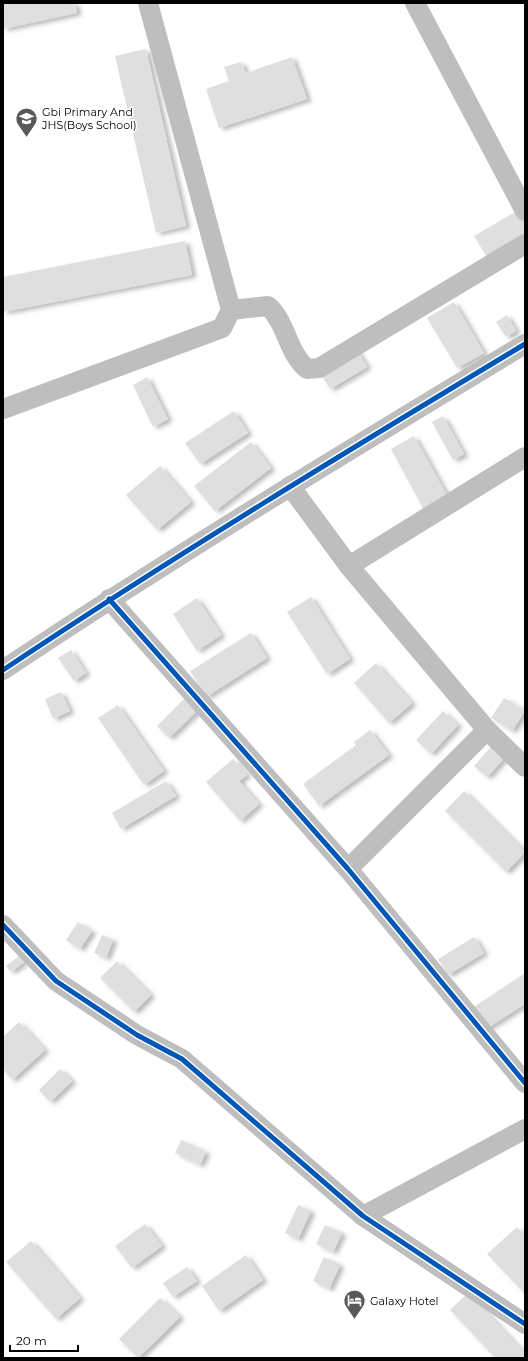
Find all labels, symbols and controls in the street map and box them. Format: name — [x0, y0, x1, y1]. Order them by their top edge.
school or university icon: Gbi Primary And JHS(Boys School) — [13, 105, 39, 138]
place label: Gbi Primary And JHS(Boys School) — [41, 105, 137, 132]
hotel icon: Galaxy Hotel — [341, 1288, 367, 1321]
place label: Galaxy Hotel — [370, 1294, 439, 1308]
scale bar — [10, 1327, 78, 1353]
text: 20 m — [16, 1333, 47, 1348]

